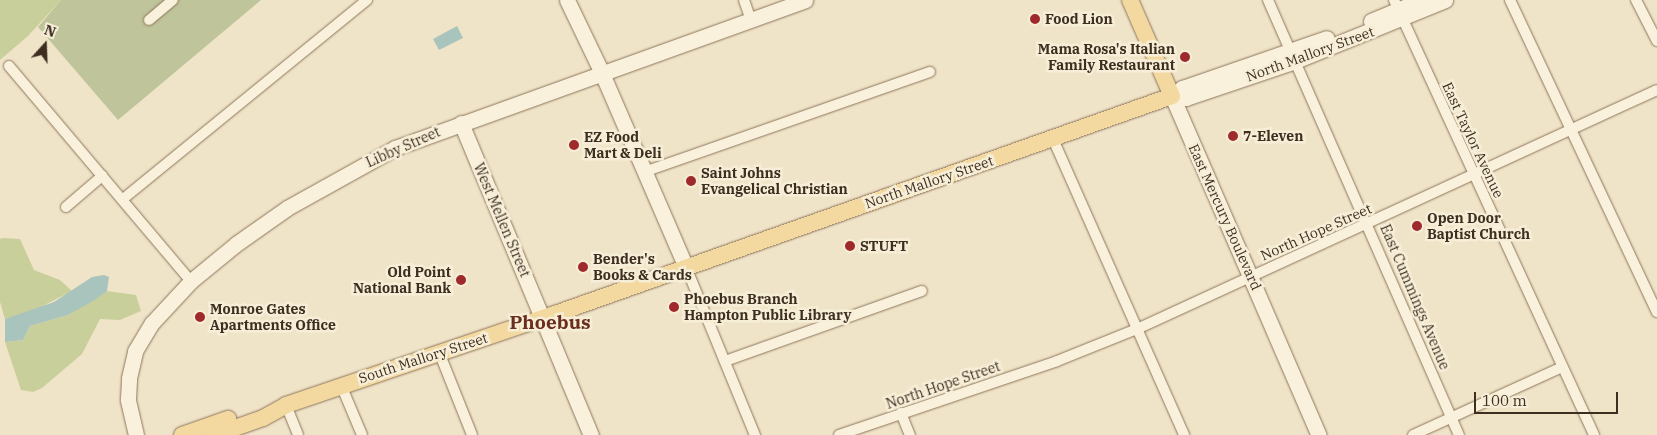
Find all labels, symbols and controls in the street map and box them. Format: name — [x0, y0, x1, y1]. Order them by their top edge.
place label: Food Lion — [1045, 11, 1113, 27]
marker: Food Lion — [1029, 13, 1041, 25]
north arrow — [20, 20, 70, 70]
text: N — [42, 21, 58, 41]
street label: North Mallory Street — [1244, 23, 1376, 85]
place label: Mama Rosa's Italian Family Restaurant — [1038, 41, 1175, 74]
marker: Mama Rosa's Italian Family Restaurant — [1179, 51, 1191, 63]
street label: East Taylor Avenue — [1439, 79, 1507, 201]
street label: Libby Street — [363, 123, 443, 171]
place label: 7-Eleven — [1243, 128, 1303, 144]
place label: EZ Food Mart & Deli — [584, 129, 662, 162]
marker: 7-Eleven — [1227, 130, 1239, 142]
marker: EZ Food Mart & Deli — [568, 139, 580, 151]
street label: East Mercury Boulevard — [1185, 141, 1265, 293]
street label: North Mallory Street — [863, 152, 995, 212]
street label: West Mellen Street — [470, 160, 534, 280]
place label: Saint Johns Evangelical Christian — [701, 165, 848, 198]
marker: Saint Johns Evangelical Christian — [685, 175, 697, 187]
street label: North Hope Street — [1258, 200, 1374, 264]
place label: Open Door Baptist Church — [1427, 210, 1530, 242]
marker: Open Door Baptist Church — [1411, 220, 1423, 232]
street label: East Cummings Avenue — [1377, 222, 1453, 372]
place label: STUFT — [860, 238, 908, 254]
marker: STUFT — [844, 240, 856, 252]
place label: Bender's Books & Cards — [593, 251, 692, 284]
marker: Bender's Books & Cards — [577, 261, 589, 273]
place label: Old Point National Bank — [353, 264, 451, 296]
marker: Old Point National Bank — [455, 274, 467, 286]
place label: Phoebus Branch Hampton Public Library — [684, 291, 851, 324]
place label: Monroe Gates Apartments Office — [210, 301, 336, 334]
marker: Phoebus Branch Hampton Public Library — [668, 301, 680, 313]
marker: Monroe Gates Apartments Office — [194, 311, 206, 323]
district label: Phoebus — [509, 312, 591, 334]
street label: South Mallory Street — [356, 329, 490, 387]
street label: North Hope Street — [884, 358, 1002, 412]
scale bar — [1477, 382, 1621, 414]
text: 100 m — [1482, 391, 1527, 410]

